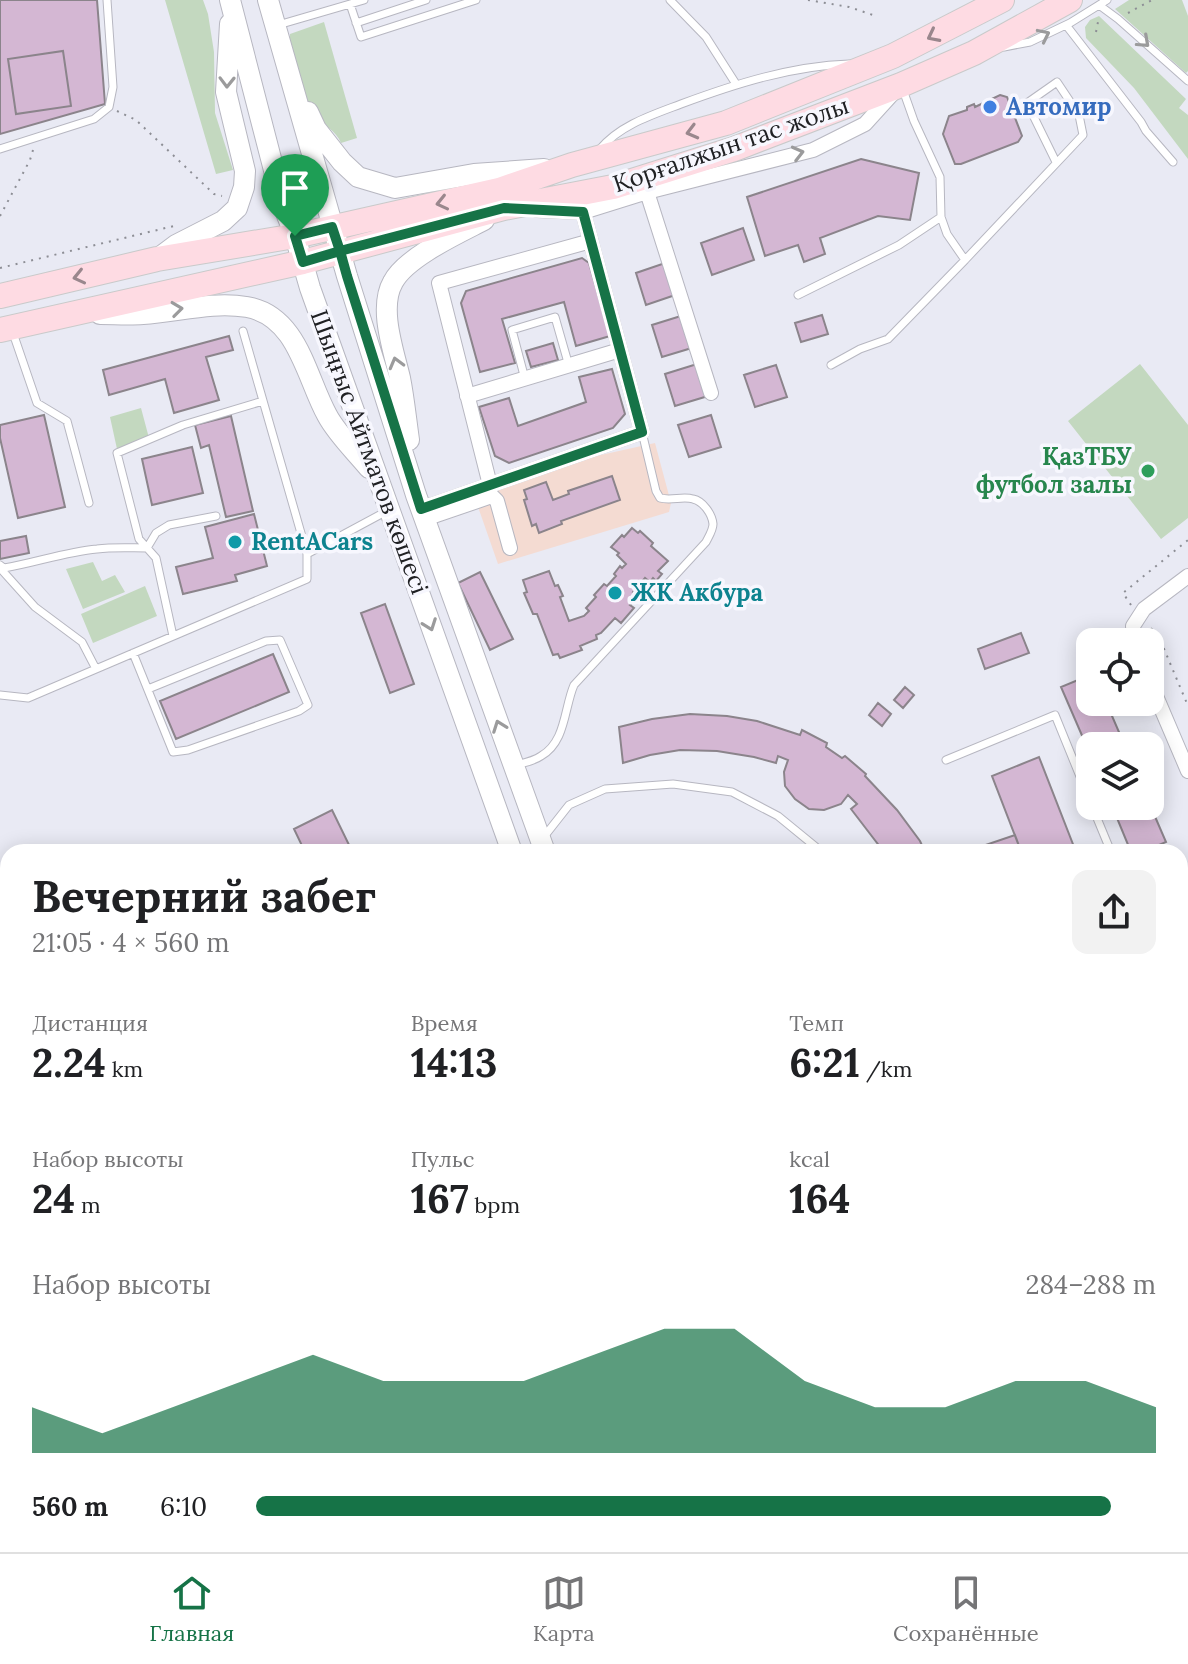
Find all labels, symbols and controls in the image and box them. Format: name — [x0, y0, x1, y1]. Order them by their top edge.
one-way arrow — [927, 26, 942, 42]
one-way arrow — [1036, 29, 1050, 45]
one-way arrow — [1135, 33, 1150, 47]
one-way arrow — [218, 76, 236, 89]
street label: Қорғалжын тас жолы — [609, 90, 853, 199]
place label: Автомир — [1006, 91, 1111, 122]
marker: Автомир — [981, 98, 999, 116]
one-way arrow — [685, 123, 699, 139]
one-way arrow — [791, 146, 805, 163]
pin — [261, 154, 329, 236]
icon: arrive — [273, 166, 317, 210]
one-way arrow — [435, 194, 449, 211]
one-way arrow — [72, 268, 86, 285]
one-way arrow — [171, 301, 184, 318]
street label: Шыңғыс Айтматов көшесі — [304, 306, 435, 598]
one-way arrow — [388, 356, 405, 370]
place label: ҚазТБУ футбол залы — [976, 441, 1132, 500]
marker: ҚазТБУ футбол залы — [1139, 462, 1157, 480]
place label: RentACars — [251, 526, 373, 557]
marker: RentACars — [226, 533, 244, 551]
place label: ЖК Акбура — [631, 577, 764, 608]
marker: ЖК Акбура — [606, 584, 624, 602]
one-way arrow — [421, 617, 437, 631]
map controls — [1076, 628, 1164, 820]
button: locate — [1076, 628, 1164, 716]
one-way arrow — [492, 720, 509, 734]
button: layers — [1076, 732, 1164, 820]
text: Вечерний забег — [32, 868, 377, 924]
button: share — [1072, 870, 1156, 954]
text: 21:05 · 4 × 560 m — [32, 926, 229, 959]
text: Дистанция — [32, 1009, 148, 1037]
text: Время — [411, 1009, 478, 1037]
text: Темп — [789, 1009, 844, 1037]
text: 2.24 — [32, 1037, 106, 1088]
text: 14:13 — [411, 1037, 497, 1088]
text: 6:21 — [789, 1037, 860, 1088]
text: km — [106, 1055, 143, 1083]
text: /km — [860, 1055, 912, 1083]
text: Набор высоты — [32, 1145, 184, 1173]
text: Пульс — [411, 1145, 475, 1173]
text: kcal — [789, 1145, 830, 1173]
text: 24 — [32, 1173, 75, 1224]
text: 167 — [411, 1173, 469, 1224]
text: 164 — [789, 1173, 850, 1224]
text: m — [75, 1191, 101, 1219]
text: bpm — [469, 1191, 520, 1219]
text: Набор высоты — [32, 1268, 211, 1301]
text: 284–288 m — [1026, 1268, 1156, 1301]
text: 560 m — [32, 1490, 108, 1523]
text: 6:10 — [160, 1490, 207, 1523]
tab: Главная — [149, 1571, 234, 1647]
tab: Карта — [533, 1571, 595, 1647]
tab: Сохранённые — [893, 1571, 1039, 1647]

